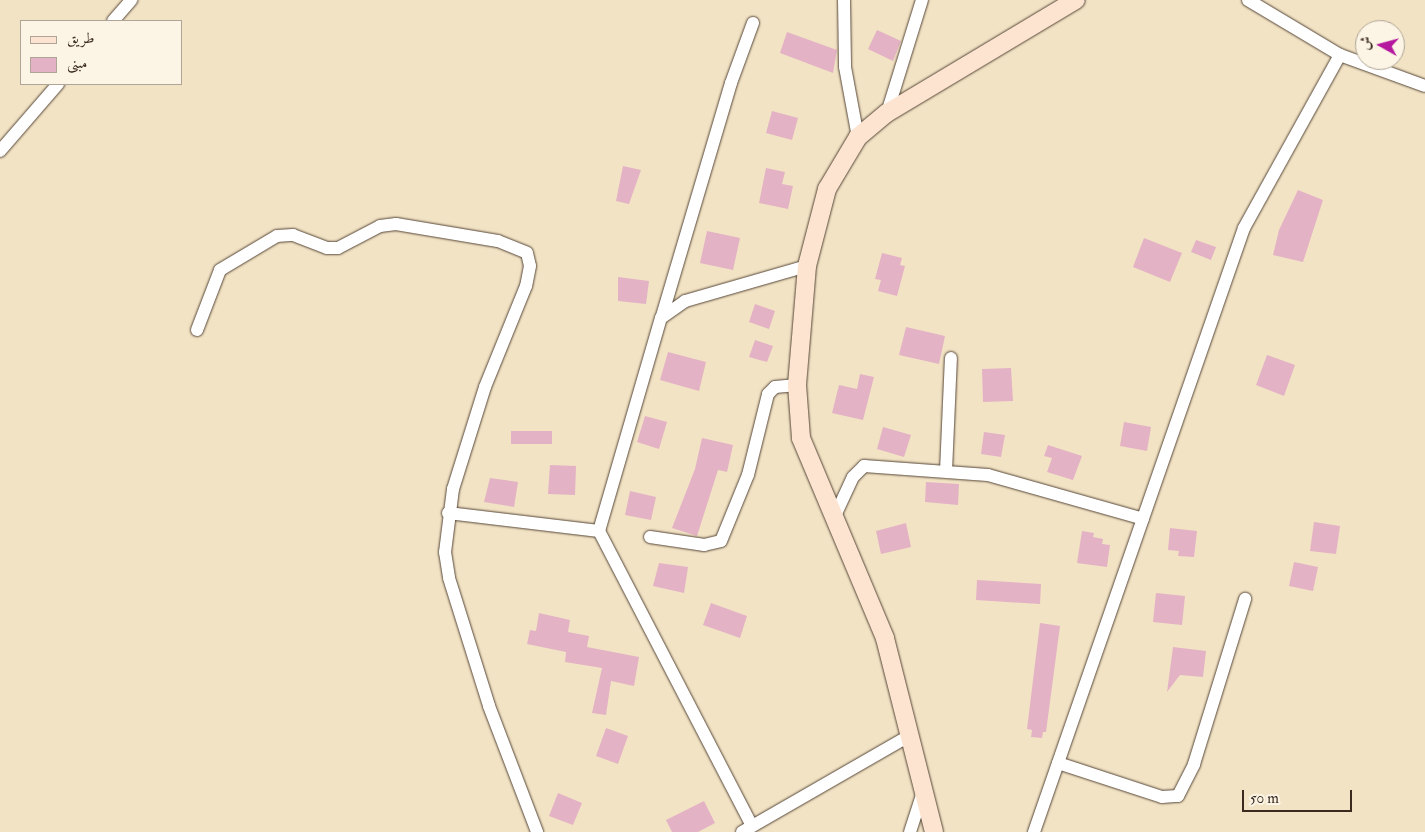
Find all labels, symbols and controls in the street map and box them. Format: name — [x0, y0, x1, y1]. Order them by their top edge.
legend — [20, 20, 182, 85]
north arrow — [1355, 20, 1405, 70]
text: طريق — [67, 29, 94, 48]
text: ش — [1356, 35, 1375, 51]
text: مبنى — [67, 54, 87, 73]
scale bar — [1245, 780, 1355, 812]
text: 50 m — [1250, 789, 1279, 808]

